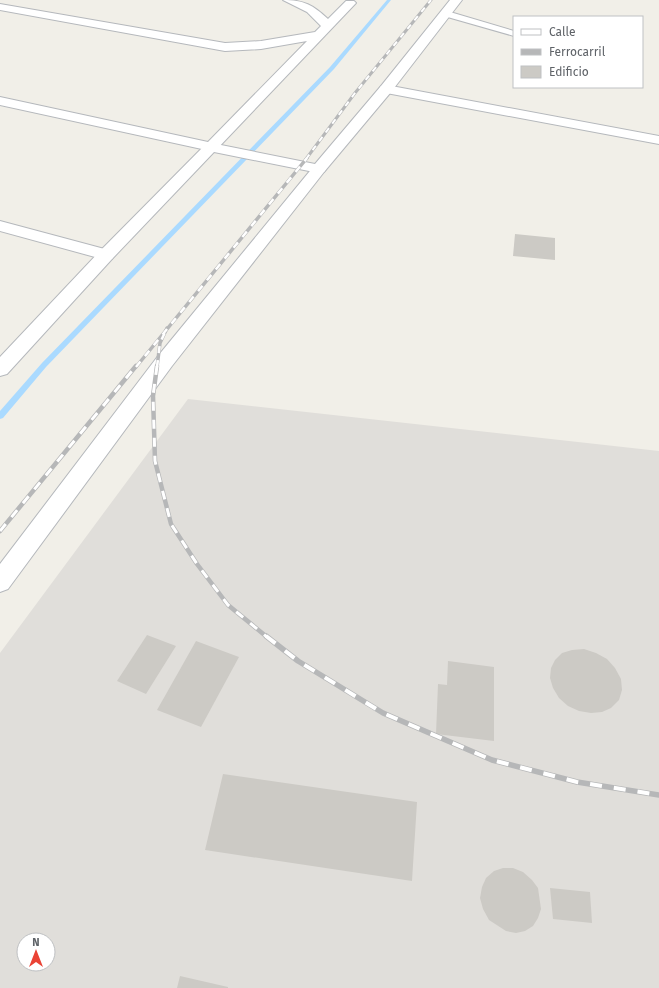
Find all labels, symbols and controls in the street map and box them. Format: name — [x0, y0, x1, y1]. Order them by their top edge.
legend — [513, 16, 643, 88]
text: Calle — [549, 25, 576, 39]
text: Ferrocarril — [549, 45, 606, 59]
text: Edificio — [549, 65, 589, 79]
north arrow — [16, 932, 56, 972]
text: N — [32, 936, 40, 949]

